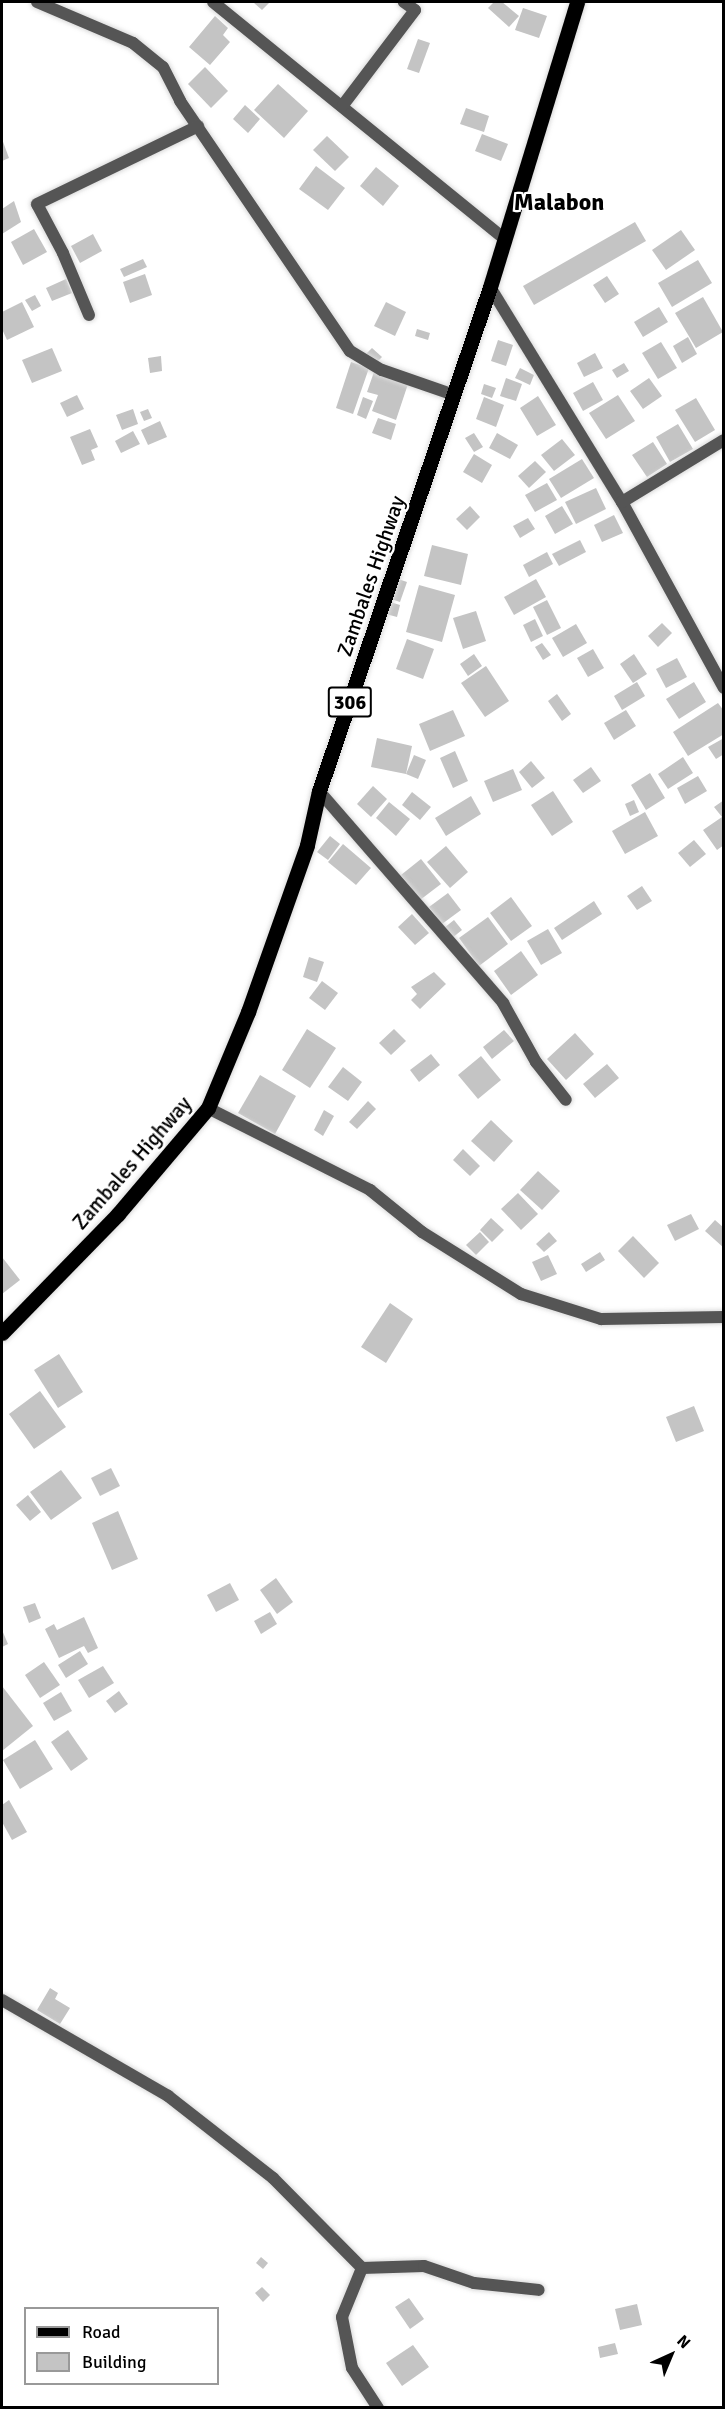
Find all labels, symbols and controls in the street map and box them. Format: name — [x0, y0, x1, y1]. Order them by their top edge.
district label: Malabon — [514, 189, 604, 217]
street label: Zambales Highway — [332, 492, 410, 660]
road number: 306 — [328, 685, 372, 719]
street label: Zambales Highway — [67, 1091, 197, 1235]
legend — [24, 2307, 219, 2385]
text: Road — [82, 2321, 121, 2343]
north arrow — [641, 2325, 701, 2385]
text: N — [673, 2331, 694, 2353]
text: Building — [82, 2351, 146, 2373]

